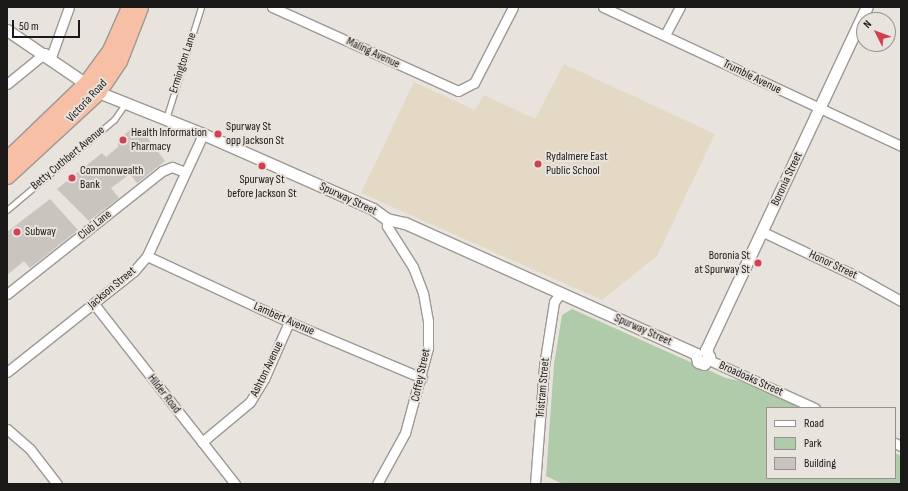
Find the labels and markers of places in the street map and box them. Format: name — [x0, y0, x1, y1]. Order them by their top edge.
place label: Spurway St opp Jackson St — [226, 120, 284, 148]
place label: Health Information Pharmacy — [131, 126, 207, 154]
marker: Spurway St opp Jackson St — [213, 129, 223, 139]
marker: Health Information Pharmacy — [118, 135, 128, 145]
place label: Rydalmere East Public School — [546, 150, 608, 178]
marker: Rydalmere East Public School — [533, 159, 543, 169]
marker: Spurway St before Jackson St — [257, 161, 267, 171]
place label: Commonwealth Bank — [80, 164, 143, 192]
marker: Commonwealth Bank — [67, 173, 77, 183]
place label: Spurway St before Jackson St — [227, 173, 297, 201]
place label: Subway — [25, 225, 56, 239]
marker: Subway — [12, 227, 22, 237]
place label: Boronia St at Spurway St — [695, 249, 750, 277]
marker: Boronia St at Spurway St — [753, 258, 763, 268]

